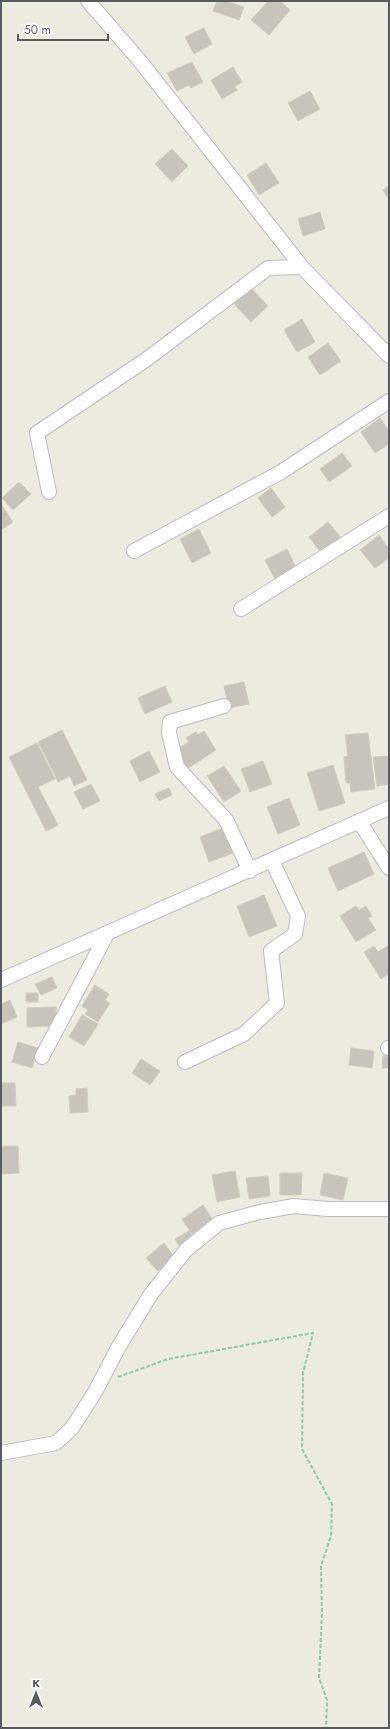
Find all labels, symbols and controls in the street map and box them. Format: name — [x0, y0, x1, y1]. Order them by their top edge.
scale bar — [18, 16, 108, 42]
text: 50 m — [24, 21, 51, 39]
north arrow — [16, 1673, 56, 1713]
text: K — [32, 1675, 40, 1691]

